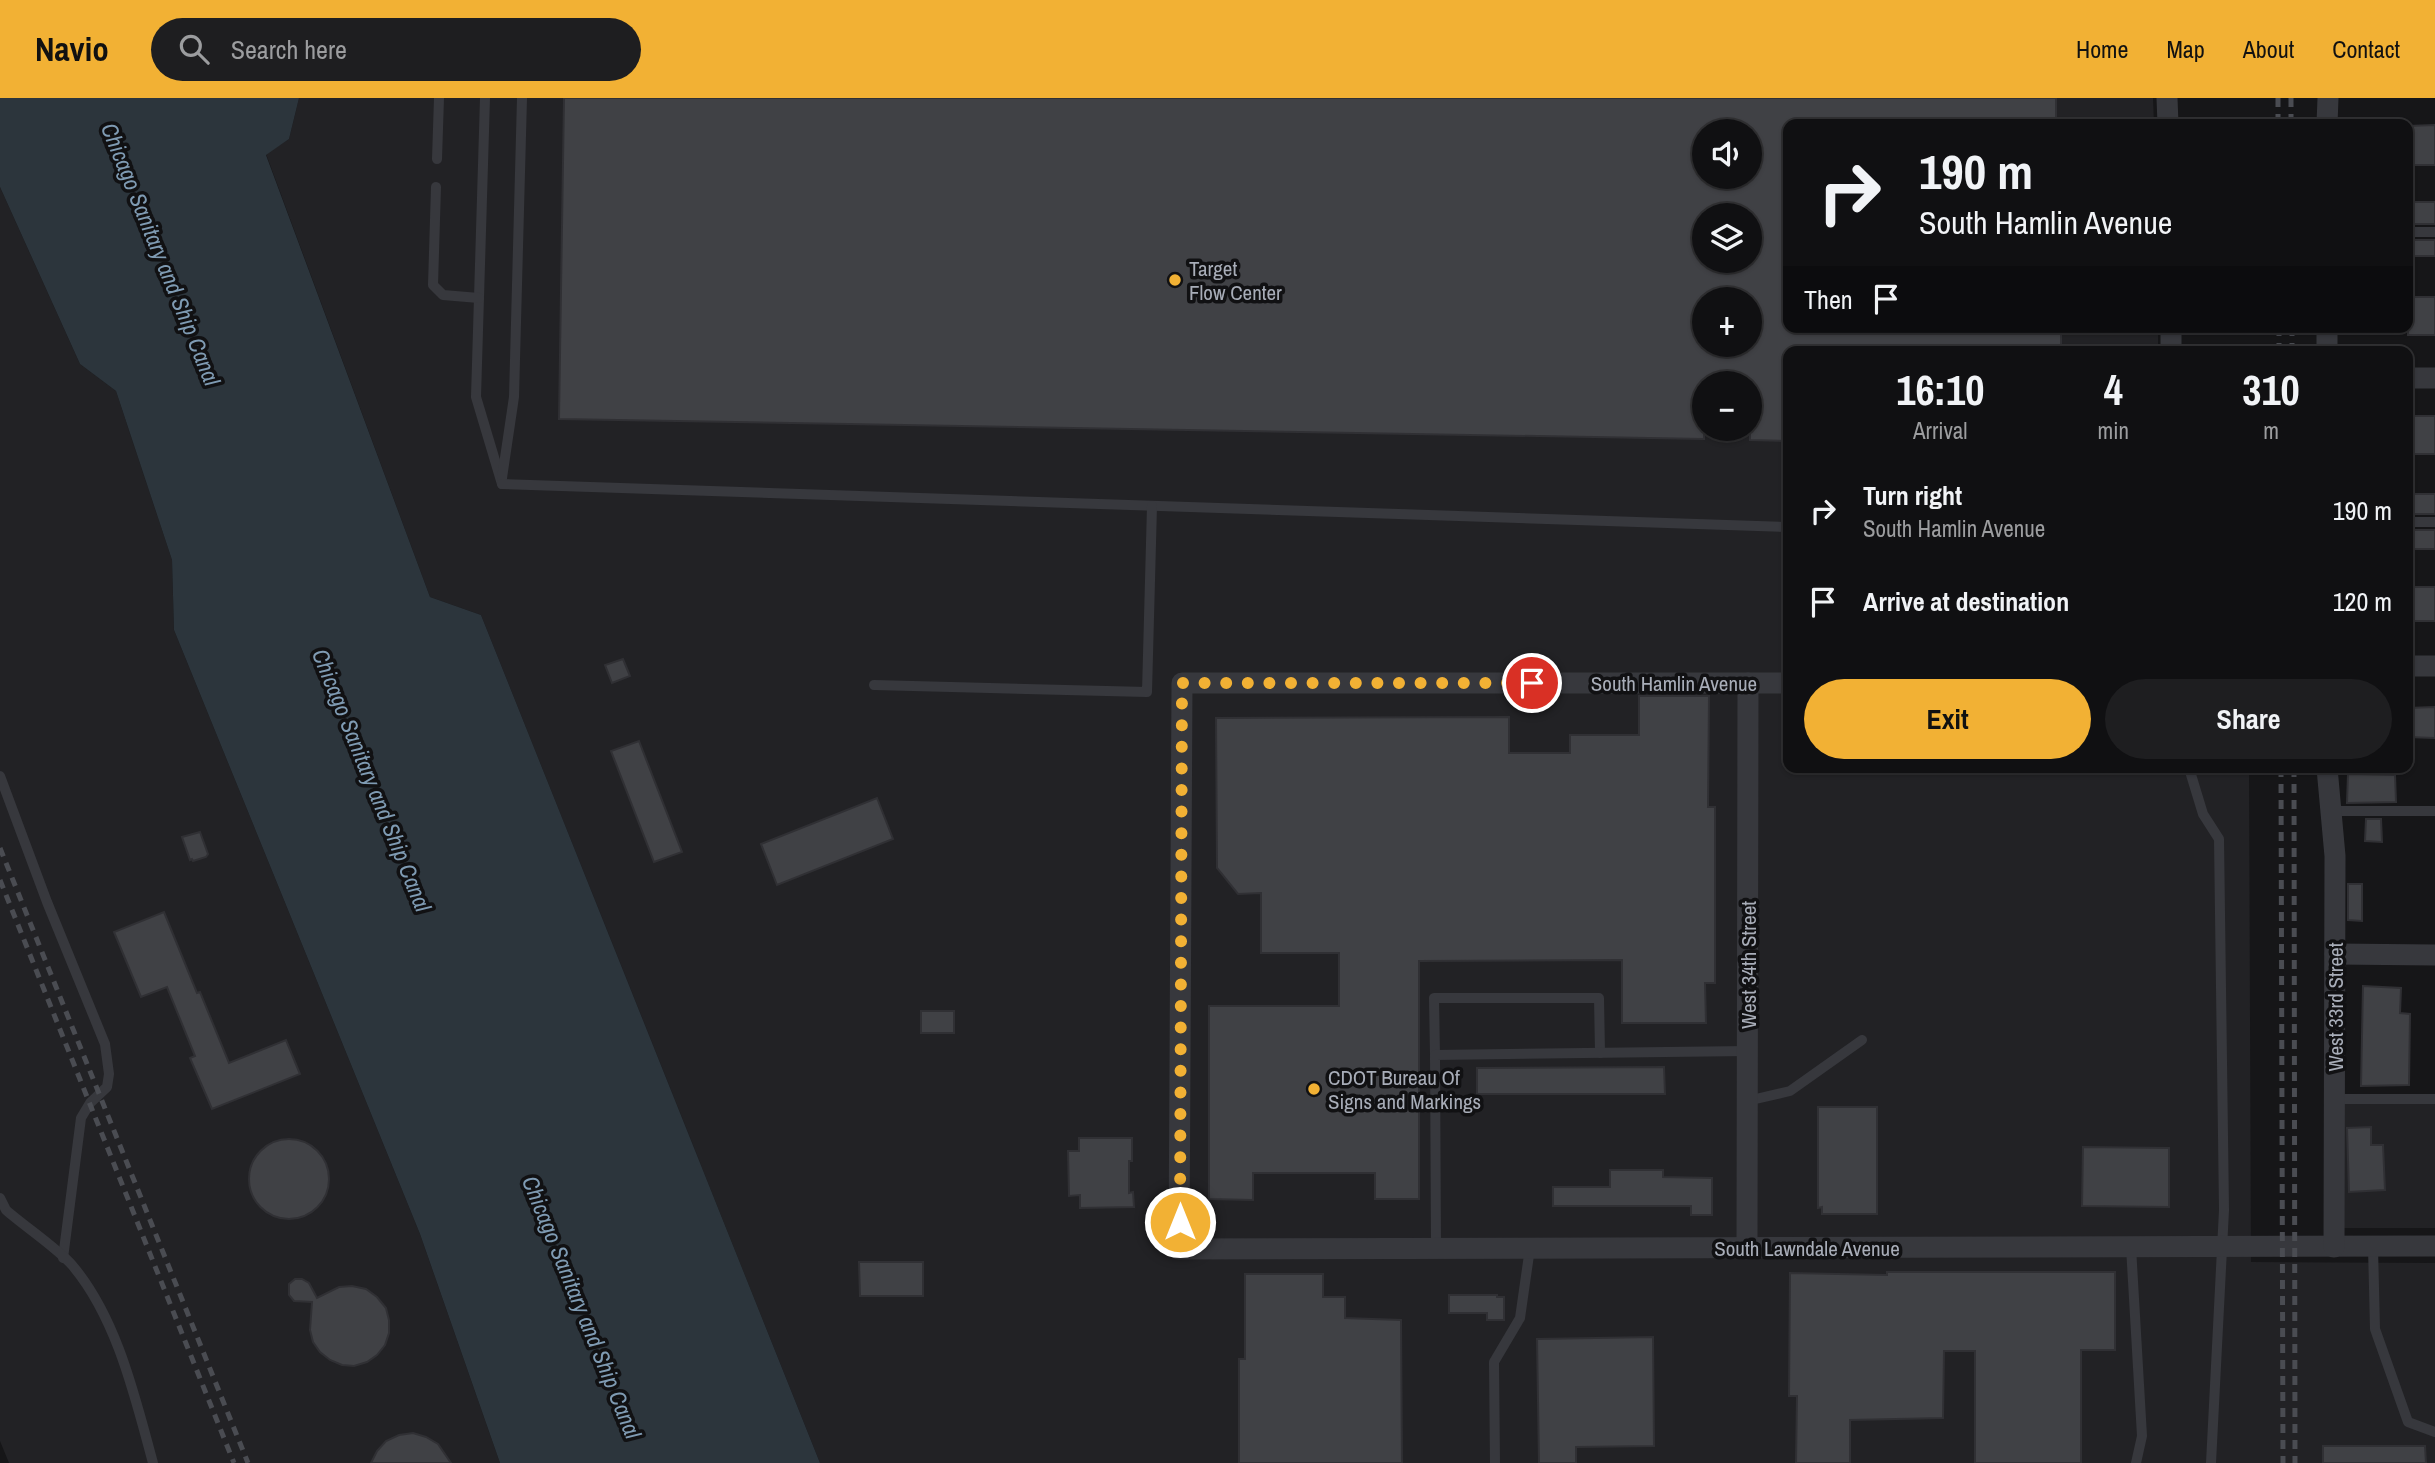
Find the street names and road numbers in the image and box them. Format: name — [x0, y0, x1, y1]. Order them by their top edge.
street label: South Hamlin Avenue — [1591, 669, 1757, 698]
street label: West 34th Street — [1734, 901, 1763, 1029]
street label: West 33rd Street — [2321, 942, 2350, 1071]
street label: South Lawndale Avenue — [1714, 1234, 1900, 1263]

